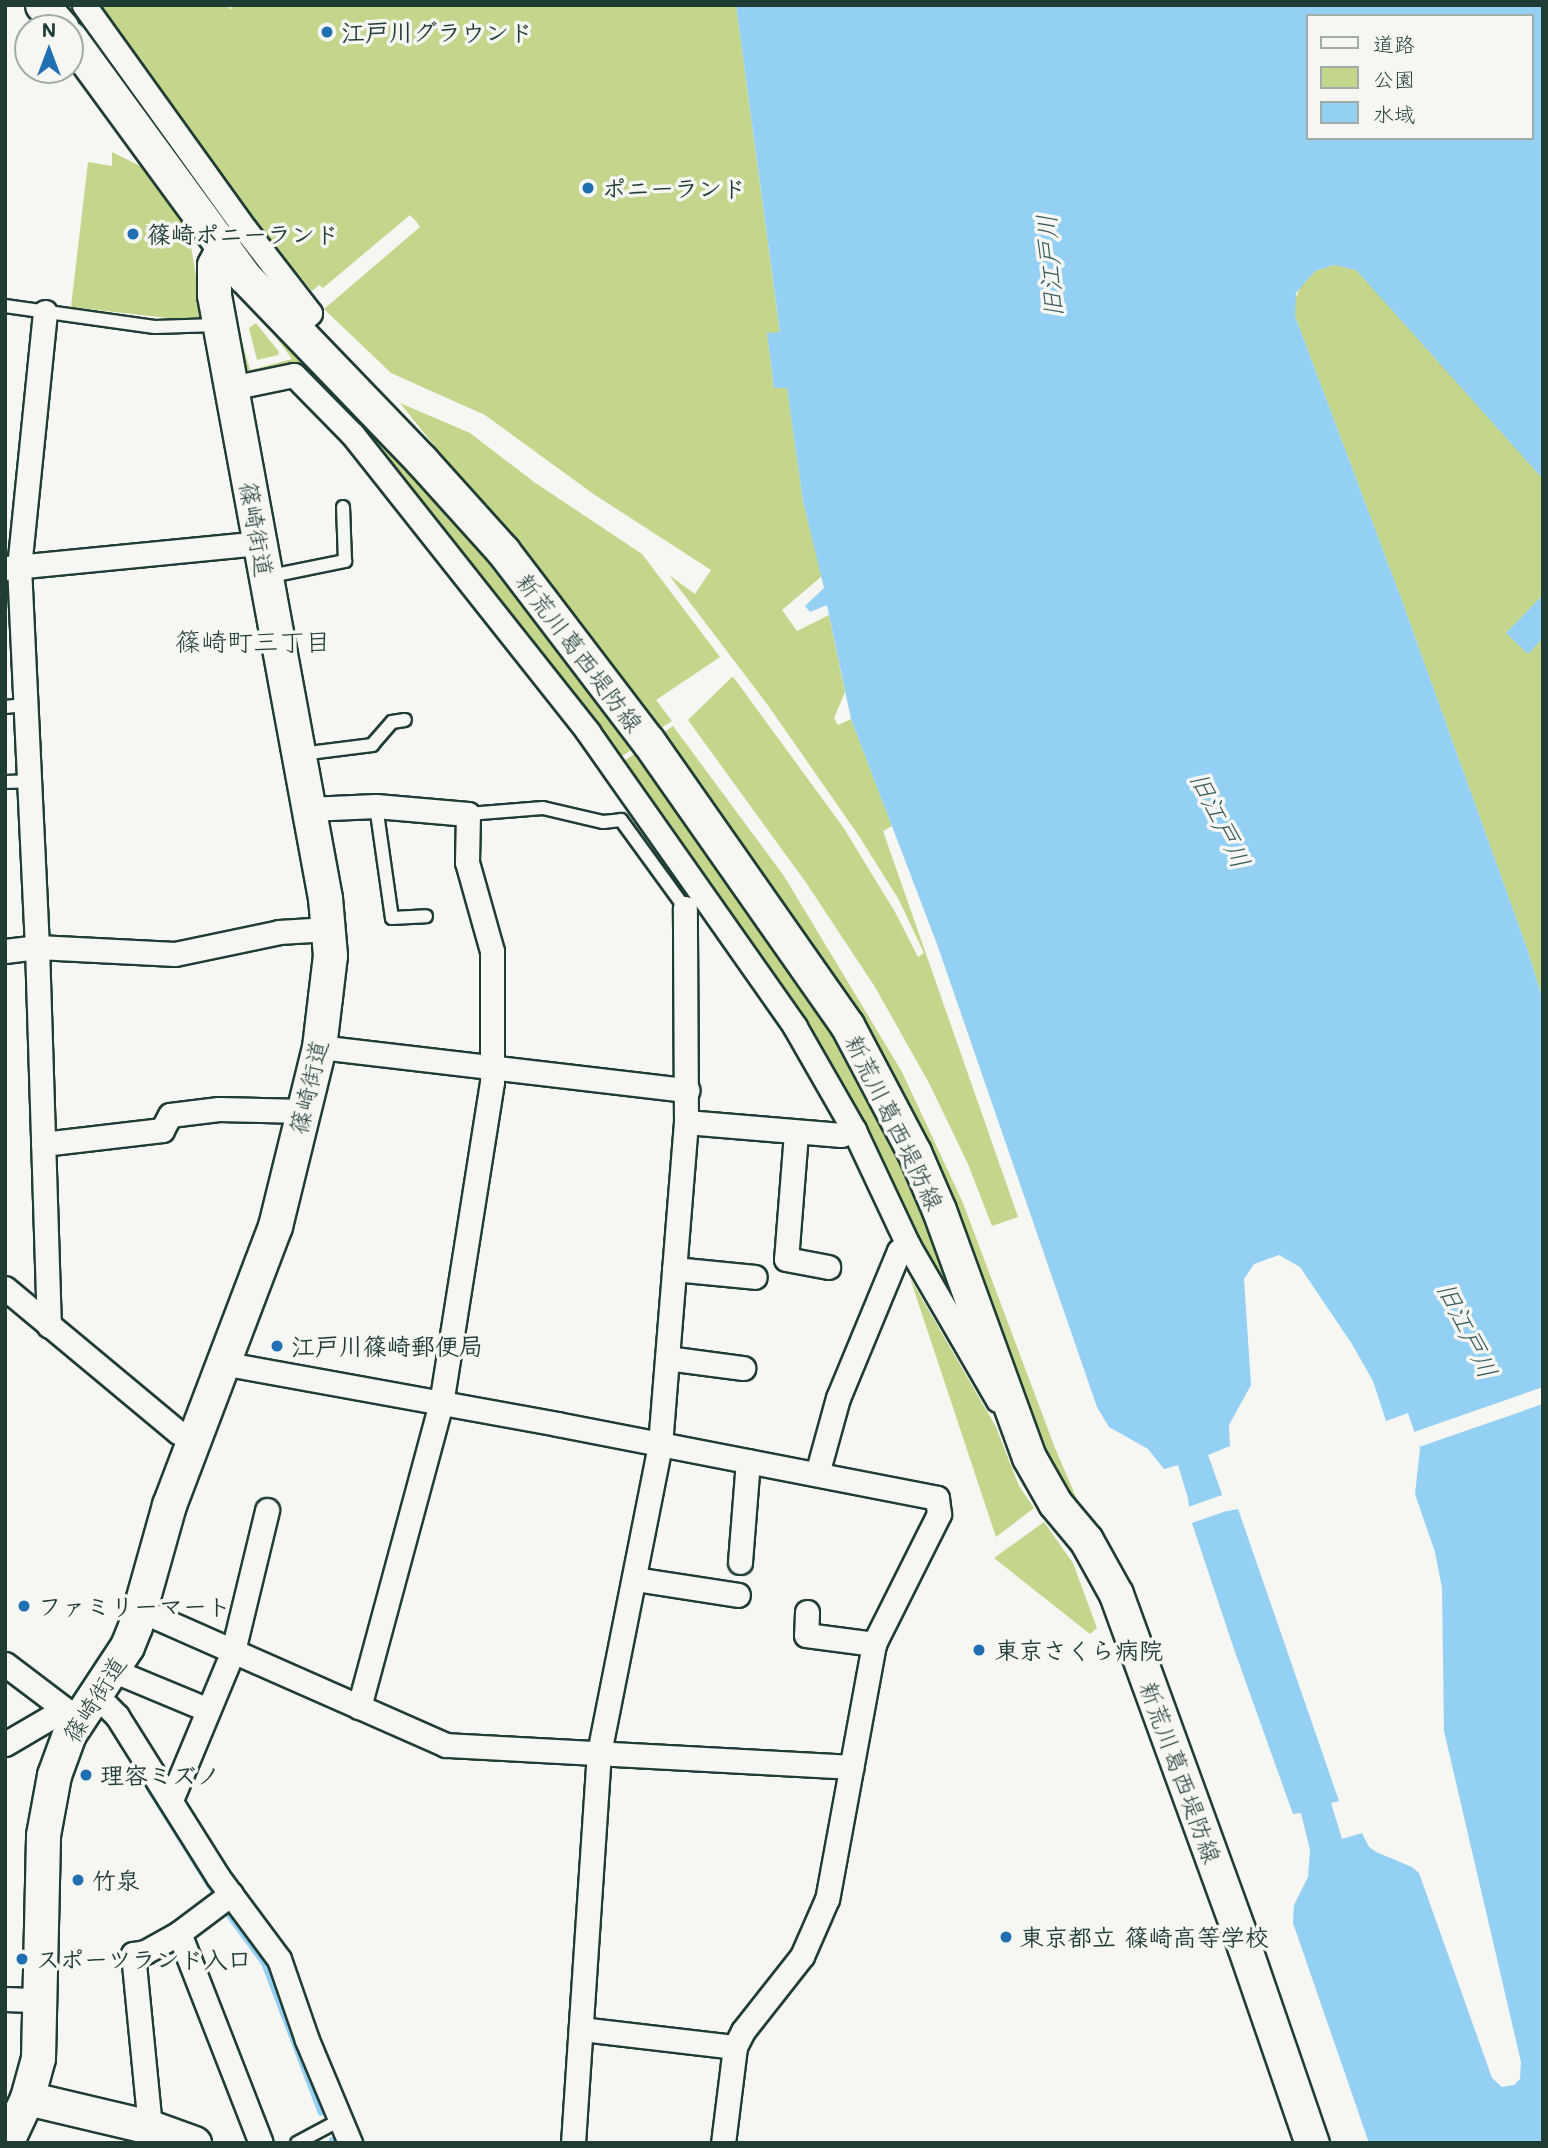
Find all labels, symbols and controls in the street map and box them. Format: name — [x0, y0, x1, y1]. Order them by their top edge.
north arrow — [14, 14, 84, 84]
legend — [1306, 14, 1534, 140]
text: N — [42, 17, 56, 42]
place label: 江戸川グラウンド — [341, 18, 533, 46]
marker: 江戸川グラウンド — [319, 24, 335, 40]
text: 道路 — [1373, 30, 1415, 57]
text: 公園 — [1373, 65, 1415, 92]
text: 水域 — [1373, 100, 1415, 127]
place label: ポニーランド — [602, 174, 746, 202]
marker: ポニーランド — [580, 180, 596, 196]
water label: 旧江戸川 — [1031, 213, 1069, 319]
place label: 篠崎ポニーランド — [147, 220, 339, 248]
marker: 篠崎ポニーランド — [125, 226, 141, 242]
street label: 篠崎街道 — [234, 479, 280, 579]
street label: 新荒川葛西堤防線 — [511, 567, 649, 737]
district label: 篠崎町三丁目 — [175, 626, 331, 658]
water label: 旧江戸川 — [1183, 766, 1257, 874]
street label: 新荒川葛西堤防線 — [840, 1029, 950, 1215]
street label: 篠崎街道 — [283, 1037, 333, 1137]
water label: 旧江戸川 — [1430, 1276, 1504, 1384]
place label: 江戸川篠崎郵便局 — [291, 1332, 483, 1360]
marker: 江戸川篠崎郵便局 — [269, 1338, 285, 1354]
place label: ファミリーマート — [38, 1592, 230, 1620]
marker: ファミリーマート — [16, 1598, 32, 1614]
place label: 東京さくら病院 — [995, 1636, 1163, 1664]
marker: 東京さくら病院 — [969, 1640, 989, 1660]
street label: 篠崎街道 — [56, 1651, 132, 1747]
street label: 新荒川葛西堤防線 — [1135, 1677, 1227, 1867]
place label: 理容ミズノ — [100, 1761, 220, 1789]
marker: 理容ミズノ — [78, 1767, 94, 1783]
place label: 竹泉 — [92, 1866, 140, 1894]
marker: 竹泉 — [70, 1872, 86, 1888]
place label: 東京都立 篠崎高等学校 — [1020, 1923, 1269, 1951]
marker: 東京都立 篠崎高等学校 — [998, 1929, 1014, 1945]
place label: スポーツランド入口 — [36, 1945, 252, 1973]
marker: スポーツランド入口 — [14, 1951, 30, 1967]

